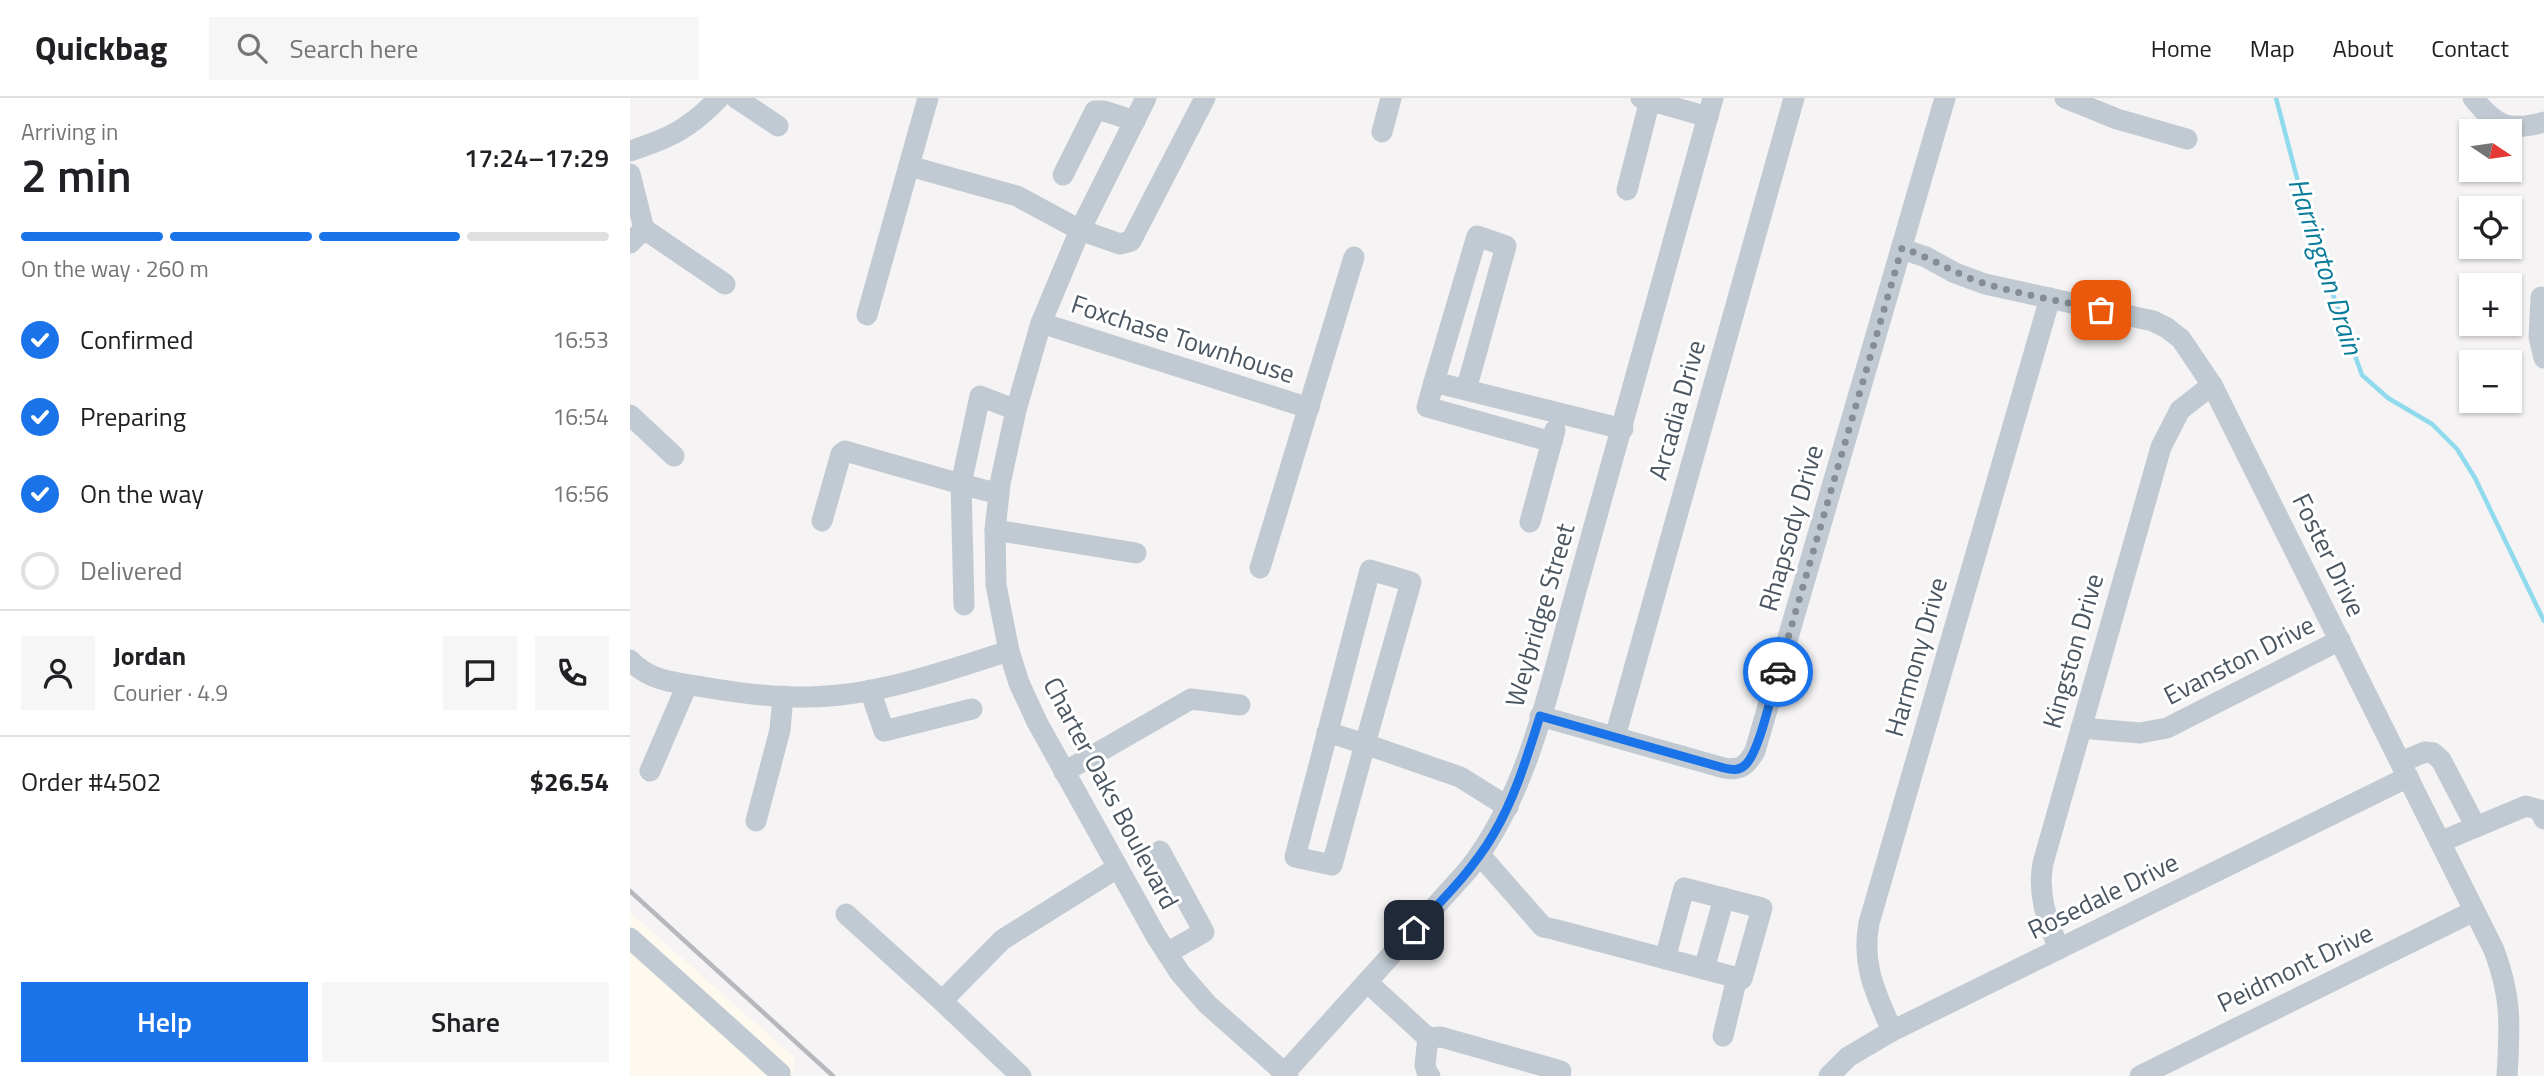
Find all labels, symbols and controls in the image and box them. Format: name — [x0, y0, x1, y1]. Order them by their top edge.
search box — [209, 17, 699, 80]
text: Quickbag — [35, 23, 167, 73]
icon: search — [233, 29, 271, 67]
text: Search here — [289, 29, 418, 68]
text: Home — [2151, 30, 2212, 66]
text: Map — [2250, 30, 2295, 66]
text: About — [2333, 30, 2393, 66]
text: Contact — [2431, 30, 2509, 66]
text: Arriving in — [21, 114, 118, 149]
north arrow — [2459, 119, 2522, 182]
map controls — [2459, 119, 2522, 413]
text: 17:24–17:29 — [464, 138, 609, 177]
text: 2 min — [21, 140, 132, 210]
water label: Harrington Drain — [2278, 172, 2376, 361]
button: locate — [2459, 196, 2522, 259]
text: On the way · 260 m — [21, 251, 209, 286]
button: + — [2459, 273, 2522, 336]
pin — [2071, 280, 2131, 340]
street label: Foxchase Townhouse — [1066, 284, 1300, 393]
icon: bag — [2082, 291, 2120, 329]
text: Confirmed — [80, 320, 194, 359]
icon: check — [21, 321, 59, 359]
text: 16:53 — [552, 322, 609, 357]
street label: Arcadia Drive — [1638, 335, 1715, 484]
button: − — [2459, 350, 2522, 413]
text: Preparing — [80, 397, 186, 436]
icon: check — [21, 398, 59, 436]
text: 16:54 — [552, 399, 609, 434]
street label: Rhapsody Drive — [1748, 440, 1833, 616]
text: On the way — [80, 474, 204, 513]
icon: check — [21, 475, 59, 513]
text: 16:56 — [552, 476, 609, 511]
street label: Foster Drive — [2283, 487, 2376, 623]
street label: Weybridge Street — [1495, 518, 1584, 711]
text: Delivered — [80, 551, 183, 590]
street label: Kingston Drive — [2032, 569, 2113, 733]
street label: Harmony Drive — [1874, 573, 1957, 741]
street label: Evanston Drive — [2156, 605, 2321, 714]
button: person — [21, 636, 95, 710]
text: Jordan — [113, 636, 186, 675]
button: chat — [443, 636, 517, 710]
button: phone — [535, 636, 609, 710]
courier — [1743, 637, 1813, 707]
icon: car — [1759, 653, 1797, 691]
street label: Charter Oaks Boulevard — [1034, 670, 1189, 916]
text: Courier · 4.9 — [113, 675, 228, 710]
text: Order #4502 — [21, 762, 161, 801]
text: $26.54 — [530, 762, 609, 801]
street label: Rosedale Drive — [2021, 842, 2185, 949]
pin — [1384, 900, 1444, 960]
icon: home — [1395, 911, 1433, 949]
street label: Peidmont Drive — [2210, 913, 2379, 1022]
button: Help — [21, 982, 308, 1062]
button: Share — [322, 982, 609, 1062]

